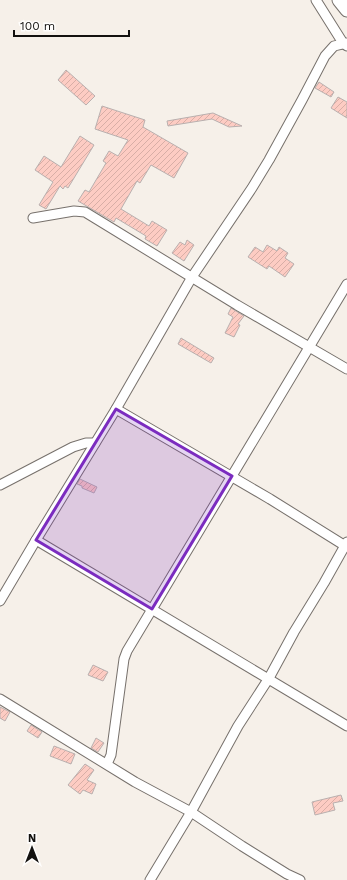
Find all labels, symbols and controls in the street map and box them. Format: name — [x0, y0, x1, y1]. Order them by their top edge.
scale bar — [14, 12, 129, 38]
text: 100 m — [20, 19, 55, 33]
north arrow — [12, 828, 52, 868]
text: N — [28, 832, 36, 845]

